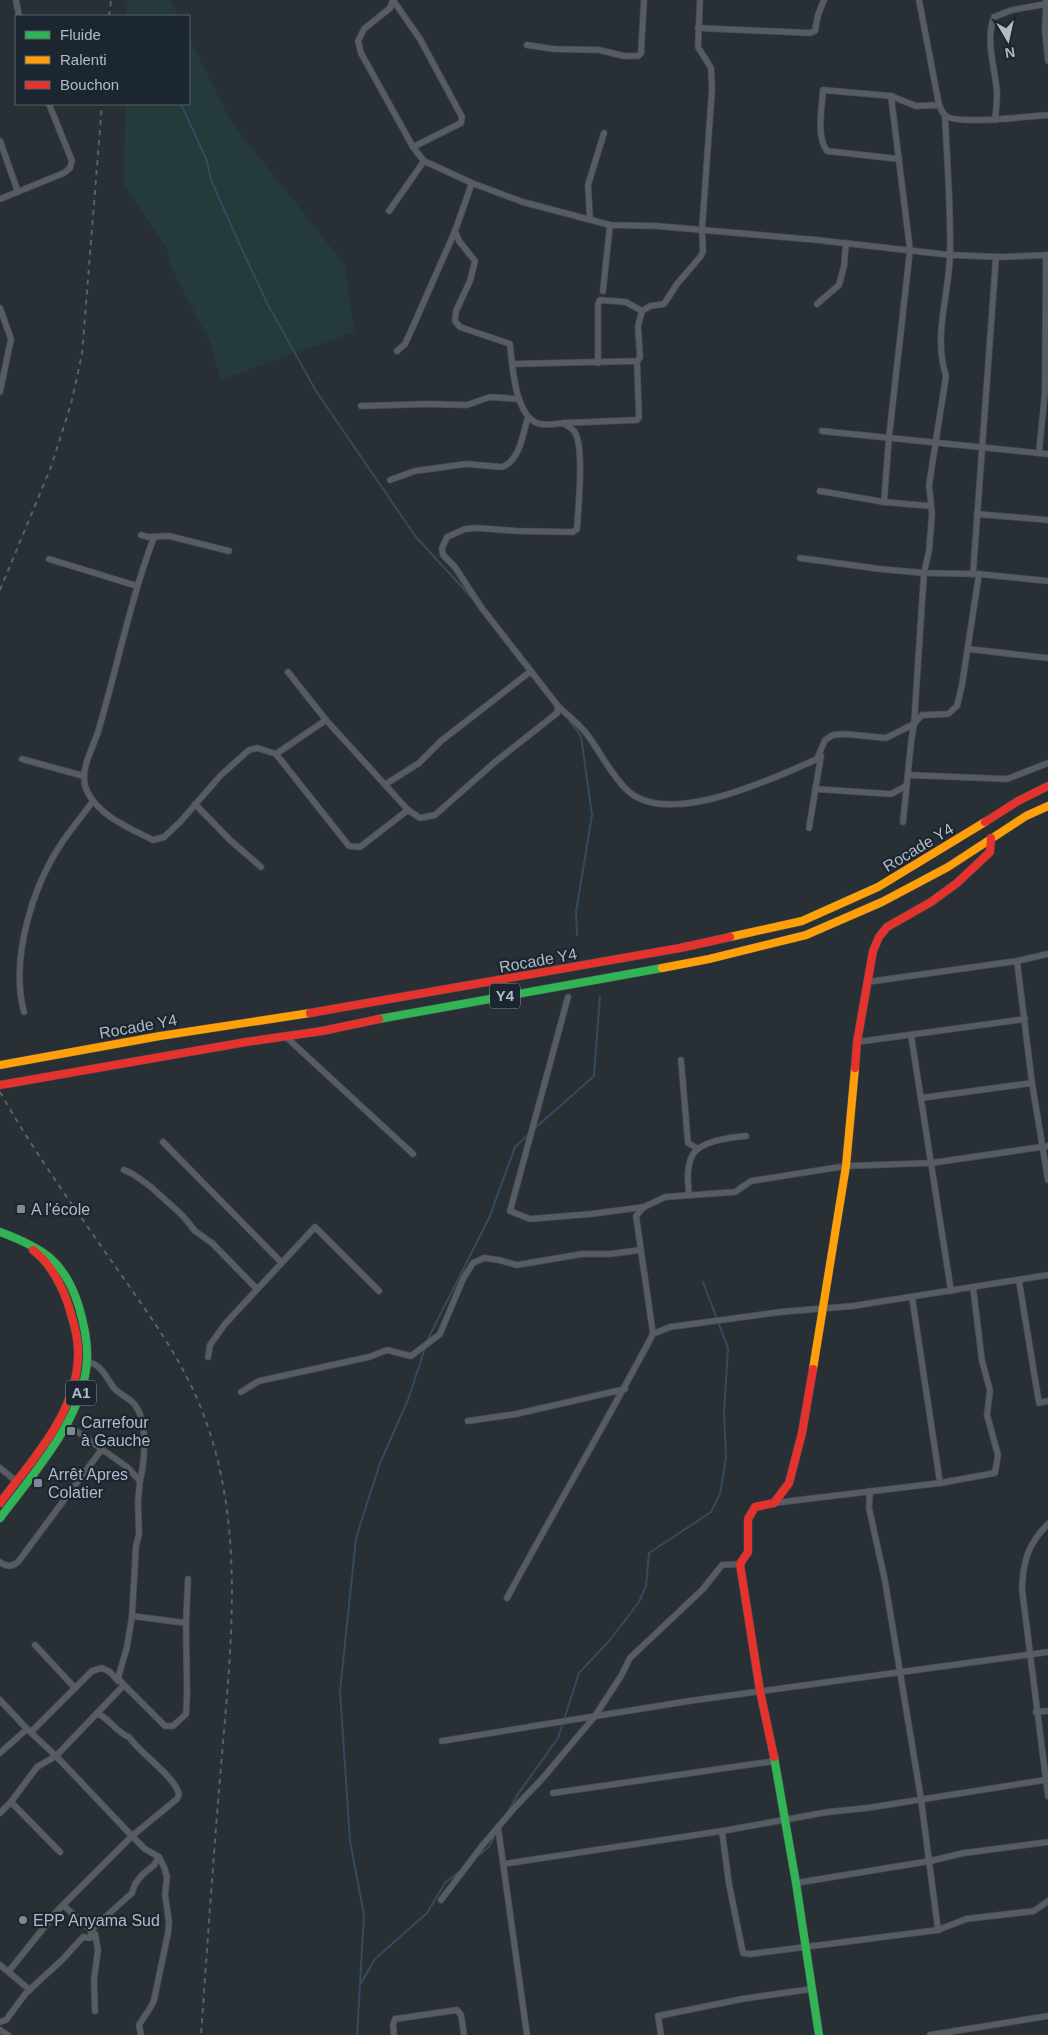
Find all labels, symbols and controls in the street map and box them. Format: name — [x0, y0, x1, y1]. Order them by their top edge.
legend — [15, 15, 190, 105]
north arrow — [983, 15, 1033, 65]
text: Fluide — [60, 26, 101, 43]
text: N — [1004, 44, 1016, 62]
text: Ralenti — [60, 51, 107, 68]
text: Bouchon — [60, 76, 119, 93]
street label: Rocade Y4 — [880, 820, 957, 875]
street label: Rocade Y4 — [498, 945, 579, 976]
road number: Y4 — [490, 984, 520, 1008]
street label: Rocade Y4 — [98, 1011, 179, 1042]
place label: A l'école — [31, 1201, 90, 1218]
marker: A l'école — [15, 1203, 27, 1215]
road number: A1 — [66, 1380, 96, 1406]
place label: Carrefour à Gauche — [81, 1414, 150, 1449]
marker: Carrefour à Gauche — [65, 1425, 77, 1437]
place label: Arrêt Apres Colatier — [48, 1466, 128, 1501]
marker: Arrêt Apres Colatier — [32, 1477, 44, 1489]
place label: EPP Anyama Sud — [33, 1912, 160, 1929]
marker: EPP Anyama Sud — [17, 1914, 29, 1926]

